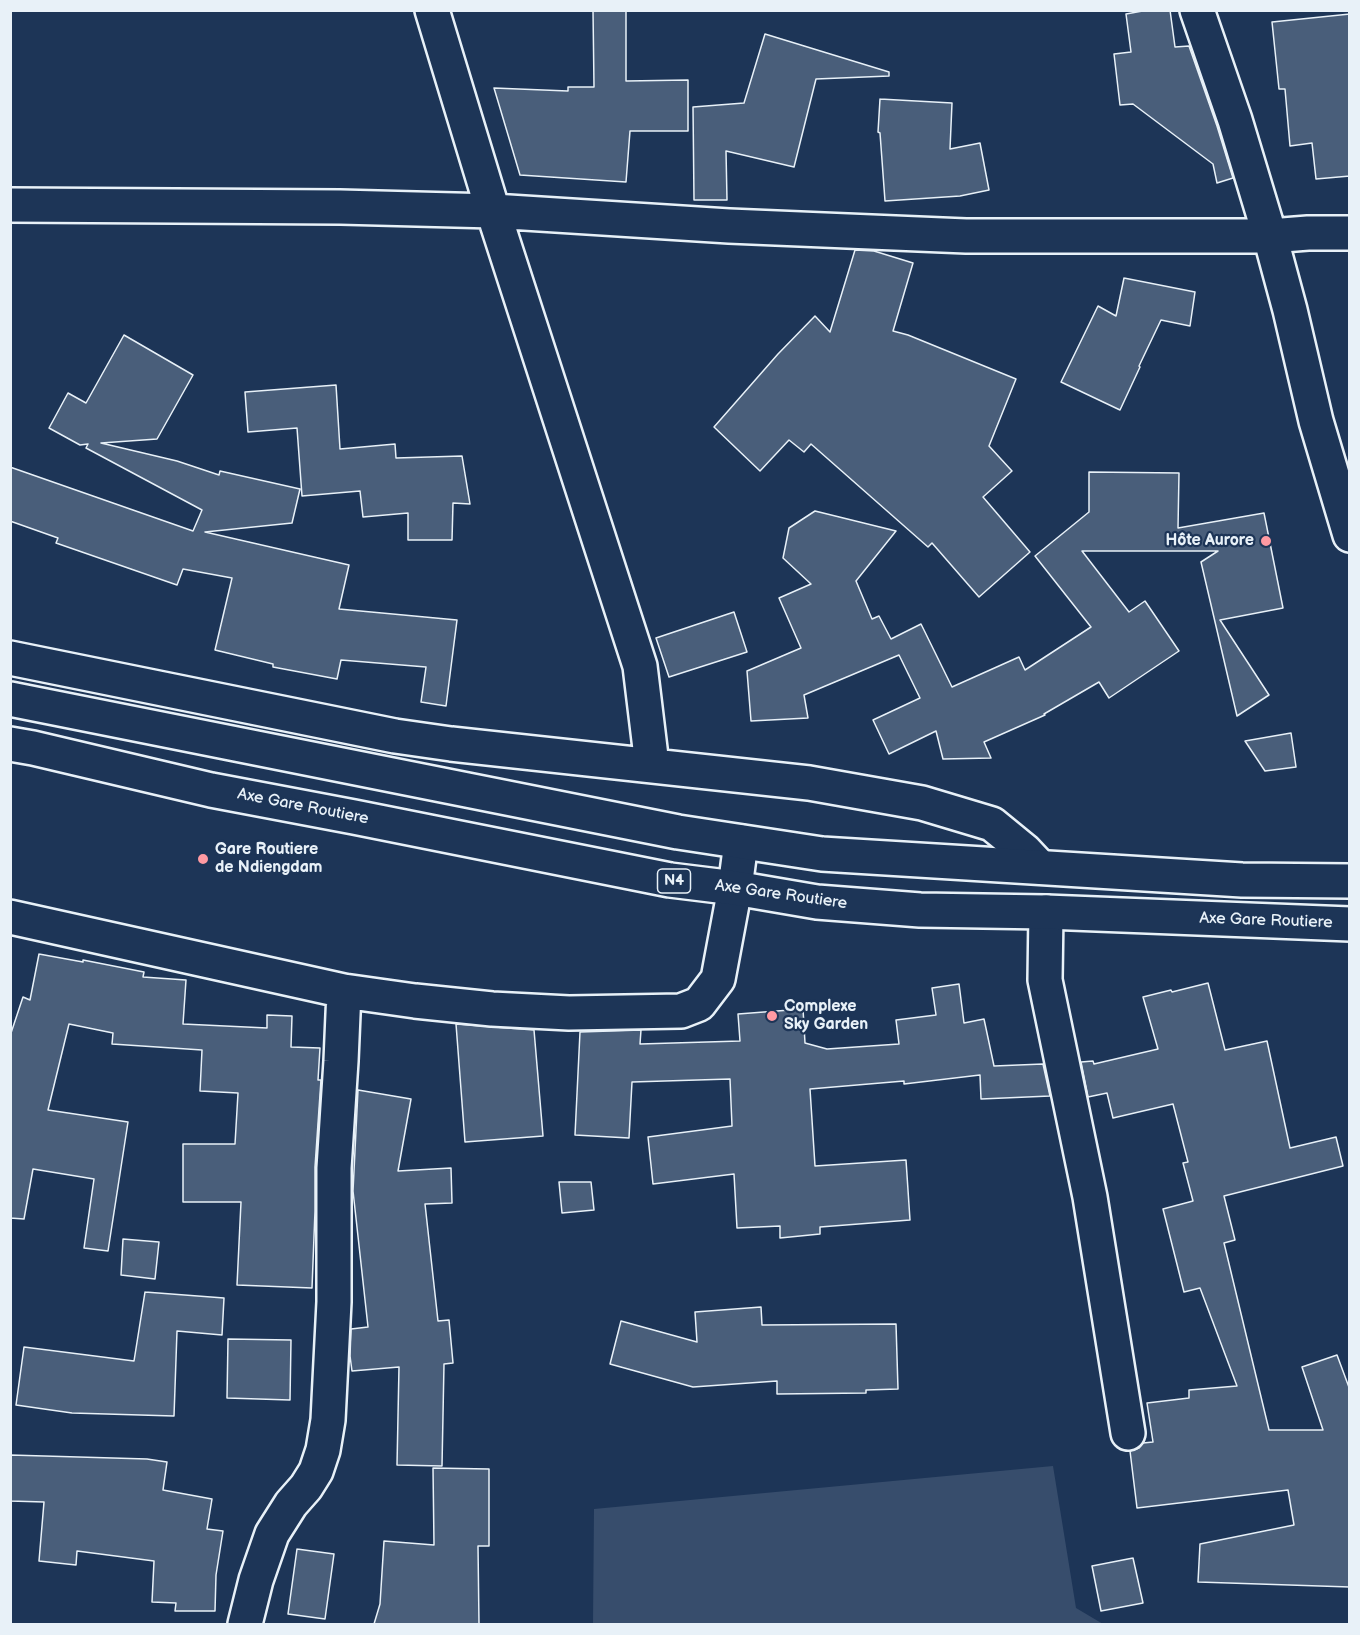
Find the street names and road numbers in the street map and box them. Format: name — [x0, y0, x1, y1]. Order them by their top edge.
street label: Axe Gare Routiere — [236, 785, 370, 829]
road number: N4 — [658, 869, 690, 893]
street label: Axe Gare Routiere — [714, 876, 848, 914]
street label: Axe Gare Routiere — [1199, 909, 1333, 933]

